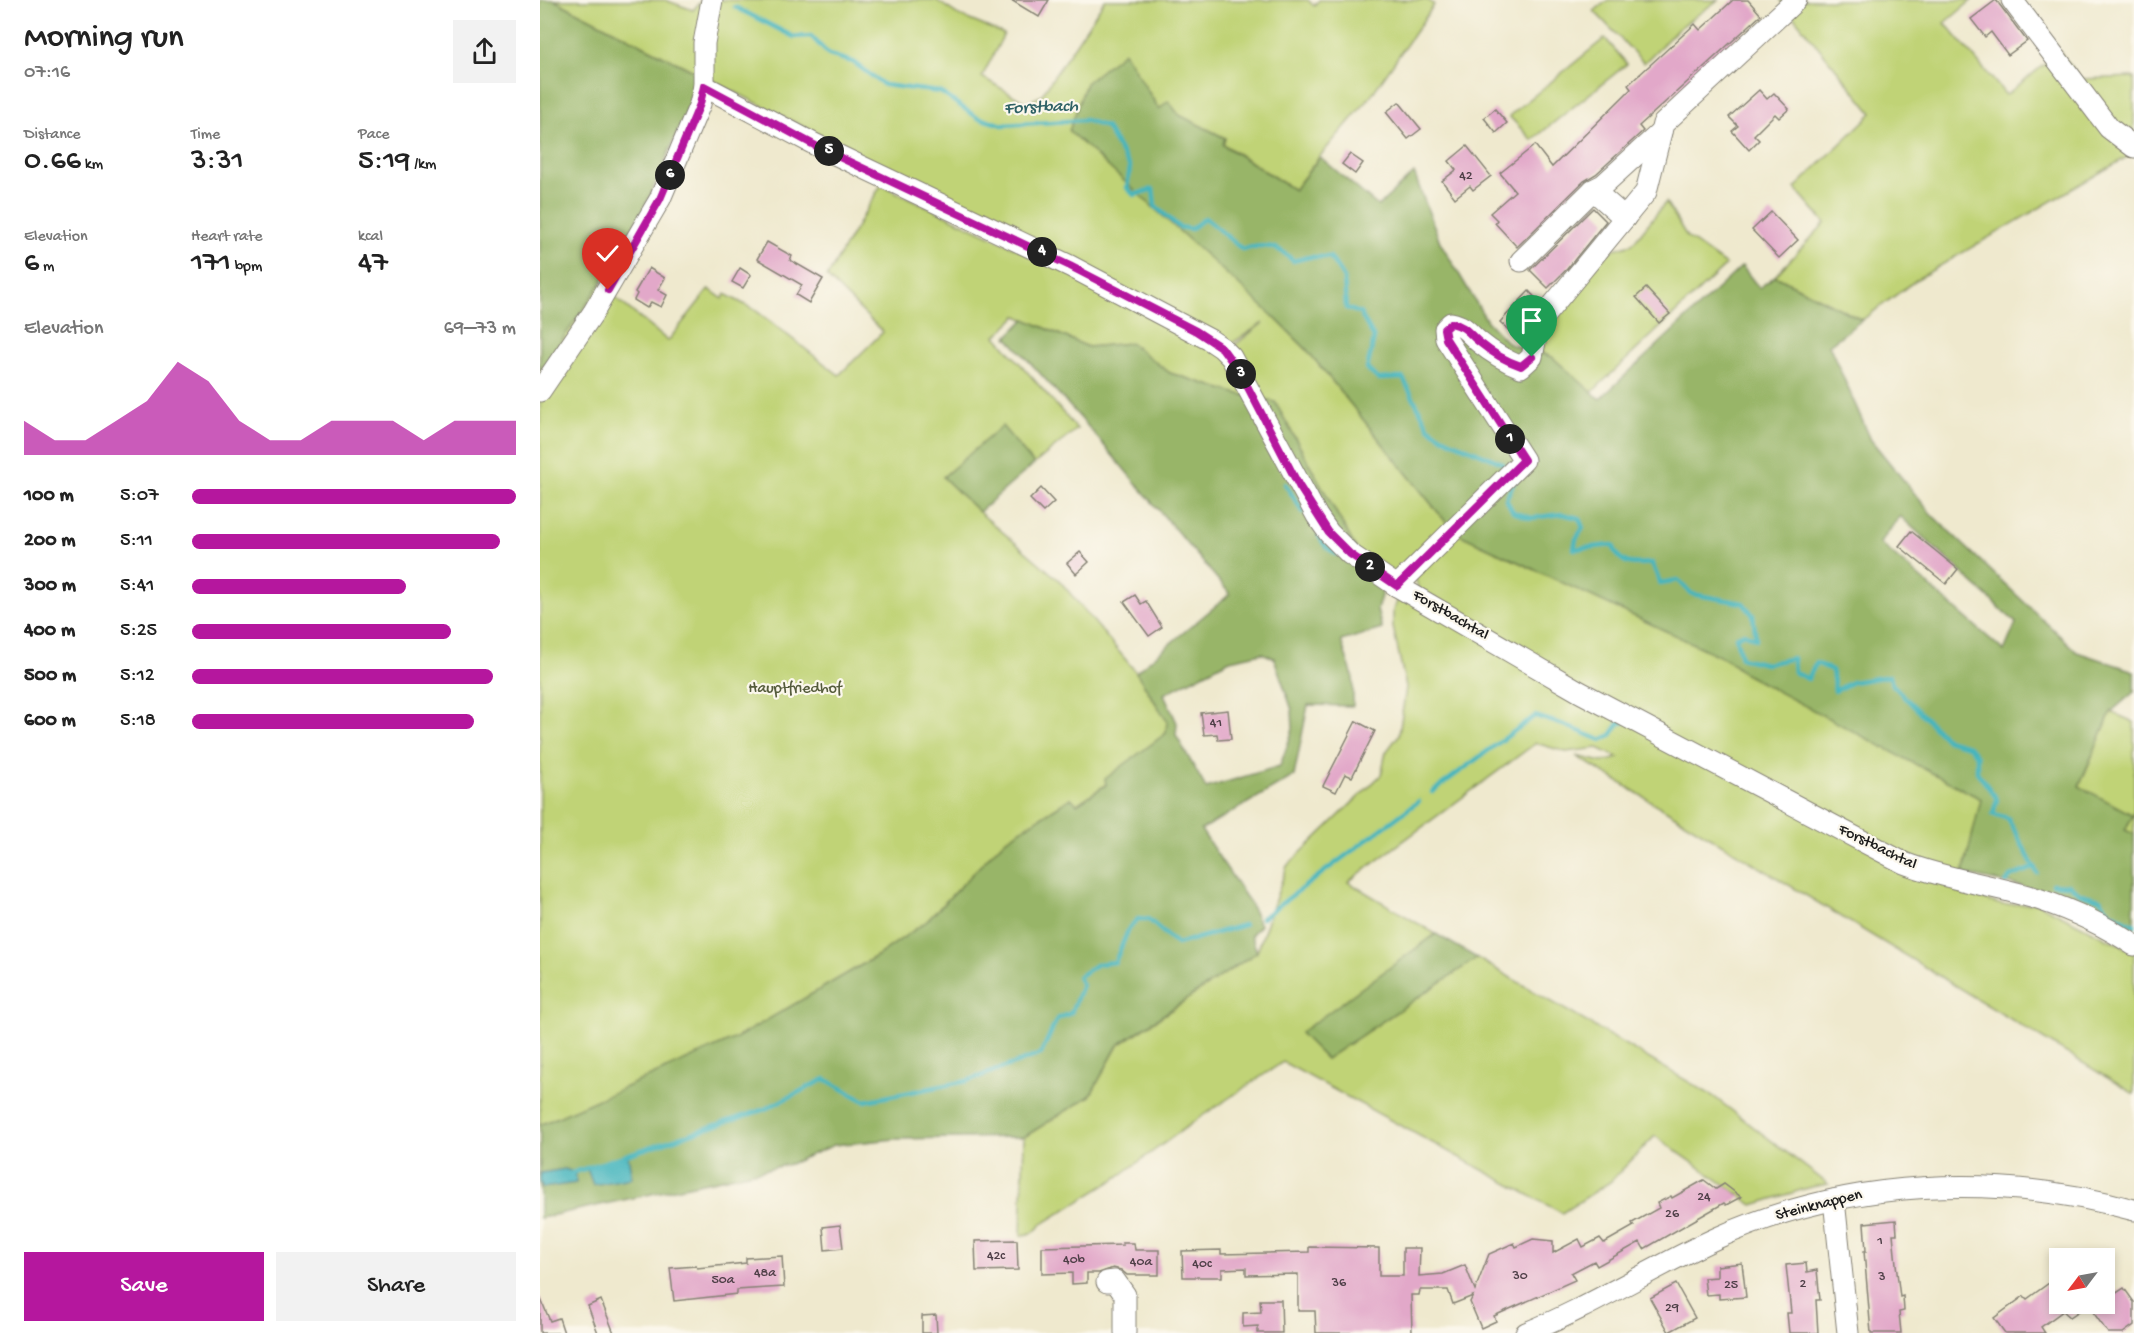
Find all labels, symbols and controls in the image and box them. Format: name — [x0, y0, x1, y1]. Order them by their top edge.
text: Morning run — [24, 20, 184, 58]
button: share — [453, 20, 516, 83]
text: 07:16 — [24, 62, 70, 85]
water label: Forstbach — [1004, 96, 1079, 120]
text: Distance — [24, 126, 81, 145]
text: Time — [191, 126, 220, 145]
text: Pace — [358, 126, 389, 145]
pin: 5 — [814, 136, 844, 166]
text: 5 — [825, 141, 833, 160]
text: 0.66 — [24, 145, 81, 180]
text: 3:31 — [191, 145, 244, 180]
text: 5:19 — [358, 145, 410, 180]
text: km — [81, 156, 103, 175]
text: /km — [410, 156, 436, 175]
pin: 6 — [655, 160, 685, 190]
text: 6 — [666, 165, 674, 184]
house number: 42 — [1459, 168, 1473, 185]
text: Elevation — [24, 228, 88, 247]
text: Heart rate — [191, 228, 263, 247]
text: kcal — [358, 228, 383, 247]
pin — [582, 228, 633, 290]
icon: check — [591, 237, 624, 270]
pin: 4 — [1027, 237, 1057, 267]
text: 4 — [1038, 242, 1046, 261]
text: 6 — [24, 247, 39, 282]
text: 171 — [191, 247, 231, 282]
text: 47 — [358, 247, 388, 282]
text: m — [39, 258, 54, 277]
text: bpm — [231, 258, 262, 277]
pin — [1506, 295, 1557, 357]
icon: arrive — [1515, 304, 1548, 337]
text: Elevation — [24, 318, 104, 341]
text: 69–73 m — [444, 318, 516, 341]
pin: 3 — [1226, 359, 1256, 389]
text: 3 — [1237, 364, 1245, 383]
pin: 1 — [1495, 424, 1525, 454]
text: 1 — [1507, 429, 1513, 448]
text: 100 m — [24, 485, 74, 508]
text: 5:07 — [120, 485, 159, 508]
text: 200 m — [24, 530, 75, 553]
text: 5:11 — [120, 530, 153, 553]
pin: 2 — [1355, 552, 1385, 582]
text: 2 — [1366, 557, 1374, 576]
text: 300 m — [24, 575, 76, 598]
text: 5:41 — [120, 575, 154, 598]
street label: Forstbachtal — [1408, 586, 1492, 645]
text: 400 m — [24, 620, 75, 643]
text: 5:25 — [120, 620, 157, 643]
text: 500 m — [24, 665, 76, 688]
text: 5:12 — [120, 665, 155, 688]
park label: Hauptfriedhof — [748, 680, 843, 699]
text: 600 m — [24, 710, 76, 733]
text: 5:18 — [120, 710, 156, 733]
house number: 41 — [1210, 715, 1222, 732]
street label: Forstbachtal — [1834, 820, 1919, 875]
street label: Steinknappen — [1774, 1186, 1865, 1226]
house number: 24 — [1697, 1189, 1711, 1206]
house number: 26 — [1665, 1206, 1680, 1223]
house number: 1 — [1876, 1233, 1883, 1250]
house number: 42c — [987, 1248, 1006, 1265]
north arrow — [2049, 1248, 2115, 1314]
map controls — [2049, 1248, 2115, 1314]
button: Save — [24, 1252, 264, 1321]
button: Share — [276, 1252, 516, 1321]
house number: 40b — [1063, 1252, 1086, 1269]
house number: 40a — [1130, 1254, 1153, 1271]
house number: 40c — [1192, 1256, 1213, 1273]
house number: 48a — [754, 1265, 777, 1282]
house number: 30 — [1511, 1268, 1528, 1285]
house number: 3 — [1877, 1269, 1886, 1286]
house number: 50a — [711, 1272, 736, 1289]
house number: 36 — [1331, 1275, 1347, 1292]
house number: 2 — [1800, 1276, 1807, 1293]
house number: 25 — [1724, 1277, 1738, 1294]
house number: 29 — [1665, 1300, 1679, 1317]

